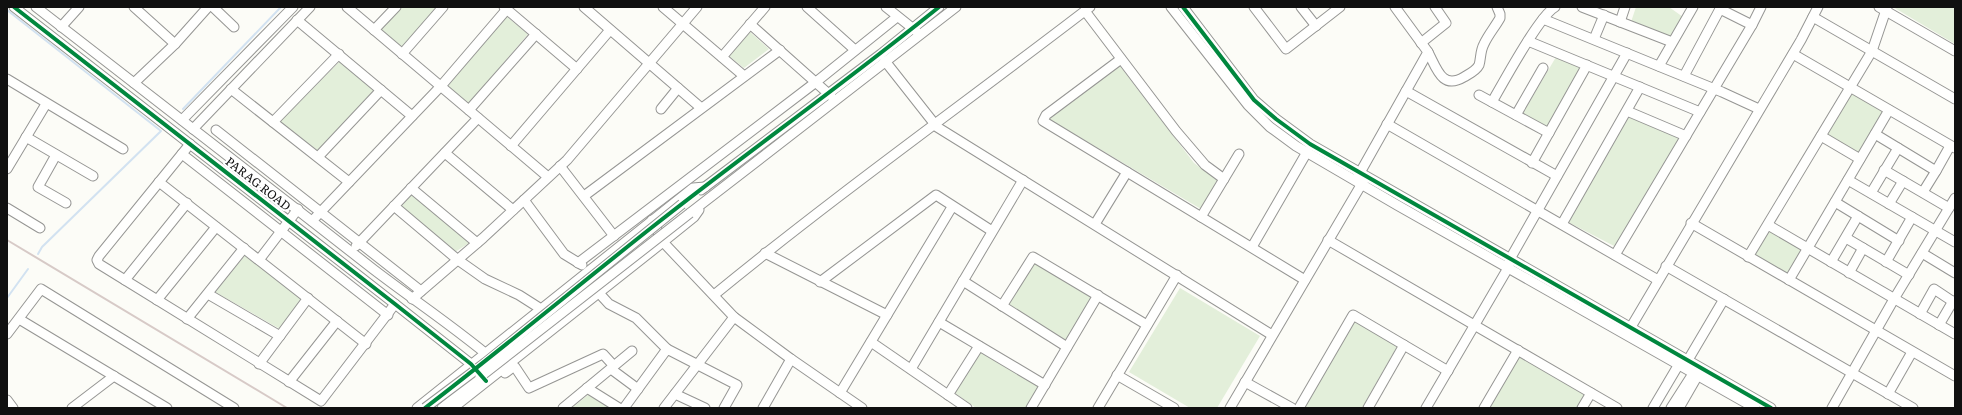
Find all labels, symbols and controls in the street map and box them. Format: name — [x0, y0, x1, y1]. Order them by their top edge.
street label: PARAG ROAD — [222, 152, 295, 215]

